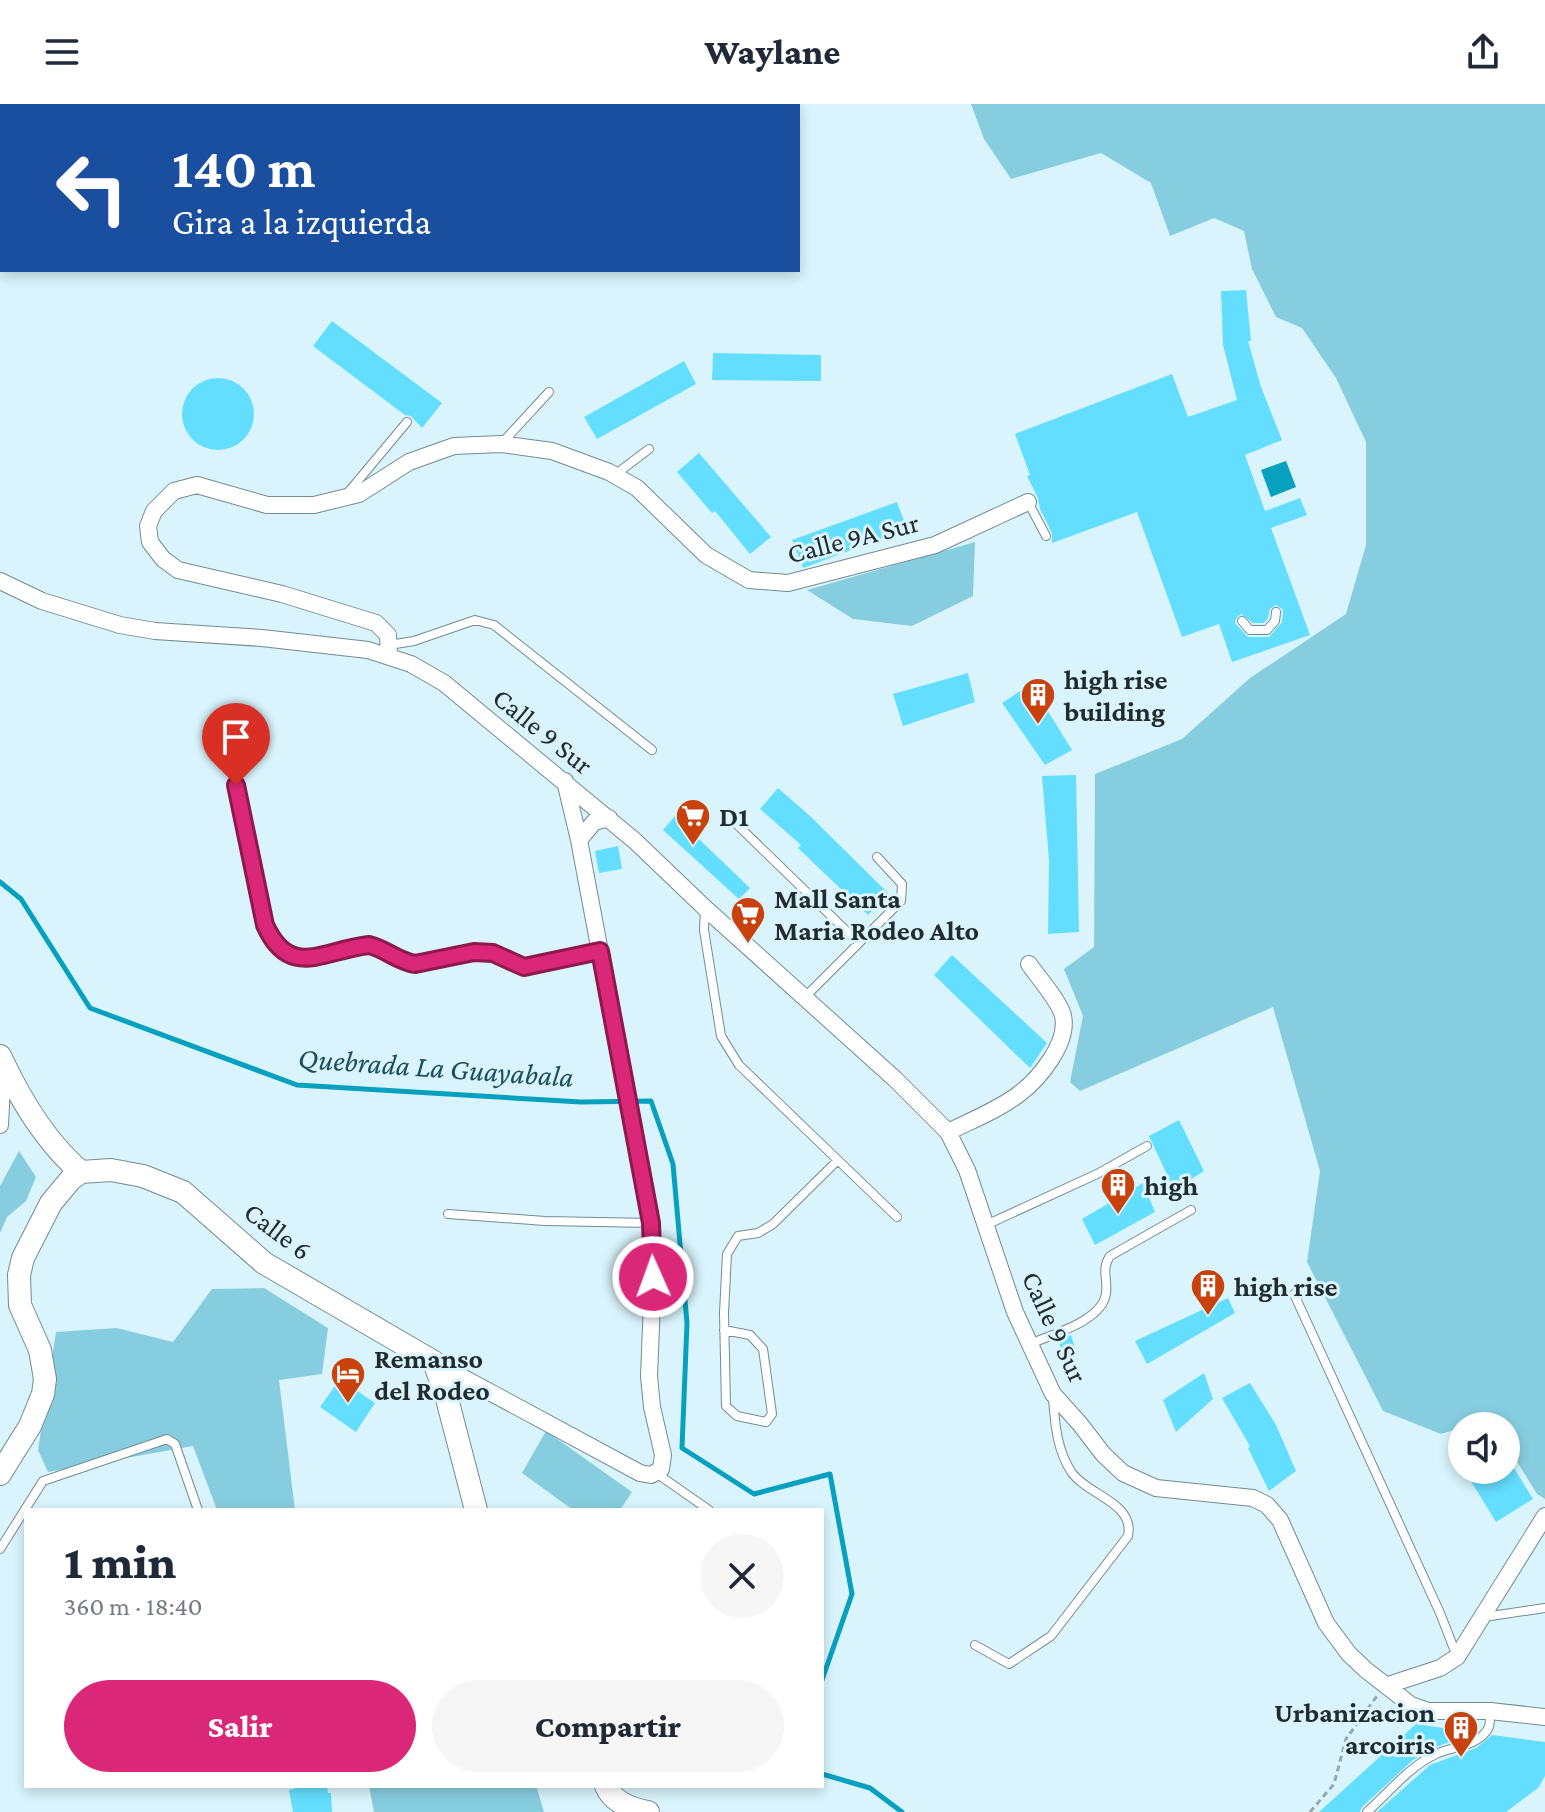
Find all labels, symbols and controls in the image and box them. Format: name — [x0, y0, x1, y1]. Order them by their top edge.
icon: menu — [40, 30, 84, 74]
icon: share — [1461, 30, 1505, 74]
text: Waylane — [705, 32, 840, 72]
icon: left — [40, 136, 144, 240]
text: 140 m — [172, 137, 315, 199]
text: Gira a la izquierda — [172, 202, 431, 242]
street label: Calle 9A Sur — [784, 507, 922, 569]
place label: high rise building — [1063, 664, 1168, 727]
building icon: high rise building — [1019, 676, 1057, 726]
street label: Calle 9 Sur — [487, 682, 599, 781]
pin — [202, 703, 270, 785]
icon: arrive — [214, 715, 258, 759]
supermarket icon: D1 — [674, 797, 712, 847]
place label: D1 — [719, 801, 749, 832]
place label: Mall Santa Maria Rodeo Alto — [774, 883, 979, 946]
supermarket icon: Mall Santa Maria Rodeo Alto — [729, 895, 767, 945]
water label: Quebrada La Guayabala — [297, 1041, 575, 1094]
building icon: high — [1099, 1166, 1137, 1216]
place label: high — [1144, 1170, 1198, 1201]
street label: Calle 6 — [238, 1196, 318, 1266]
position arrow — [611, 1235, 695, 1319]
street label: Calle 9 Sur — [1016, 1267, 1094, 1388]
building icon: high rise — [1189, 1267, 1227, 1317]
place label: high rise — [1234, 1271, 1338, 1302]
place label: Remanso del Rodeo — [374, 1343, 490, 1406]
hotel icon: Remanso del Rodeo — [329, 1355, 367, 1405]
map controls — [1448, 1412, 1520, 1484]
button: sound — [1448, 1412, 1520, 1484]
button: close — [700, 1534, 784, 1618]
text: 1 min — [64, 1535, 176, 1588]
text: 360 m · 18:40 — [64, 1592, 203, 1621]
button: Salir — [64, 1680, 416, 1772]
button: Compartir — [432, 1680, 784, 1772]
place label: Urbanizacion arcoiris — [1274, 1697, 1435, 1760]
building icon: Urbanizacion arcoiris — [1442, 1709, 1480, 1759]

